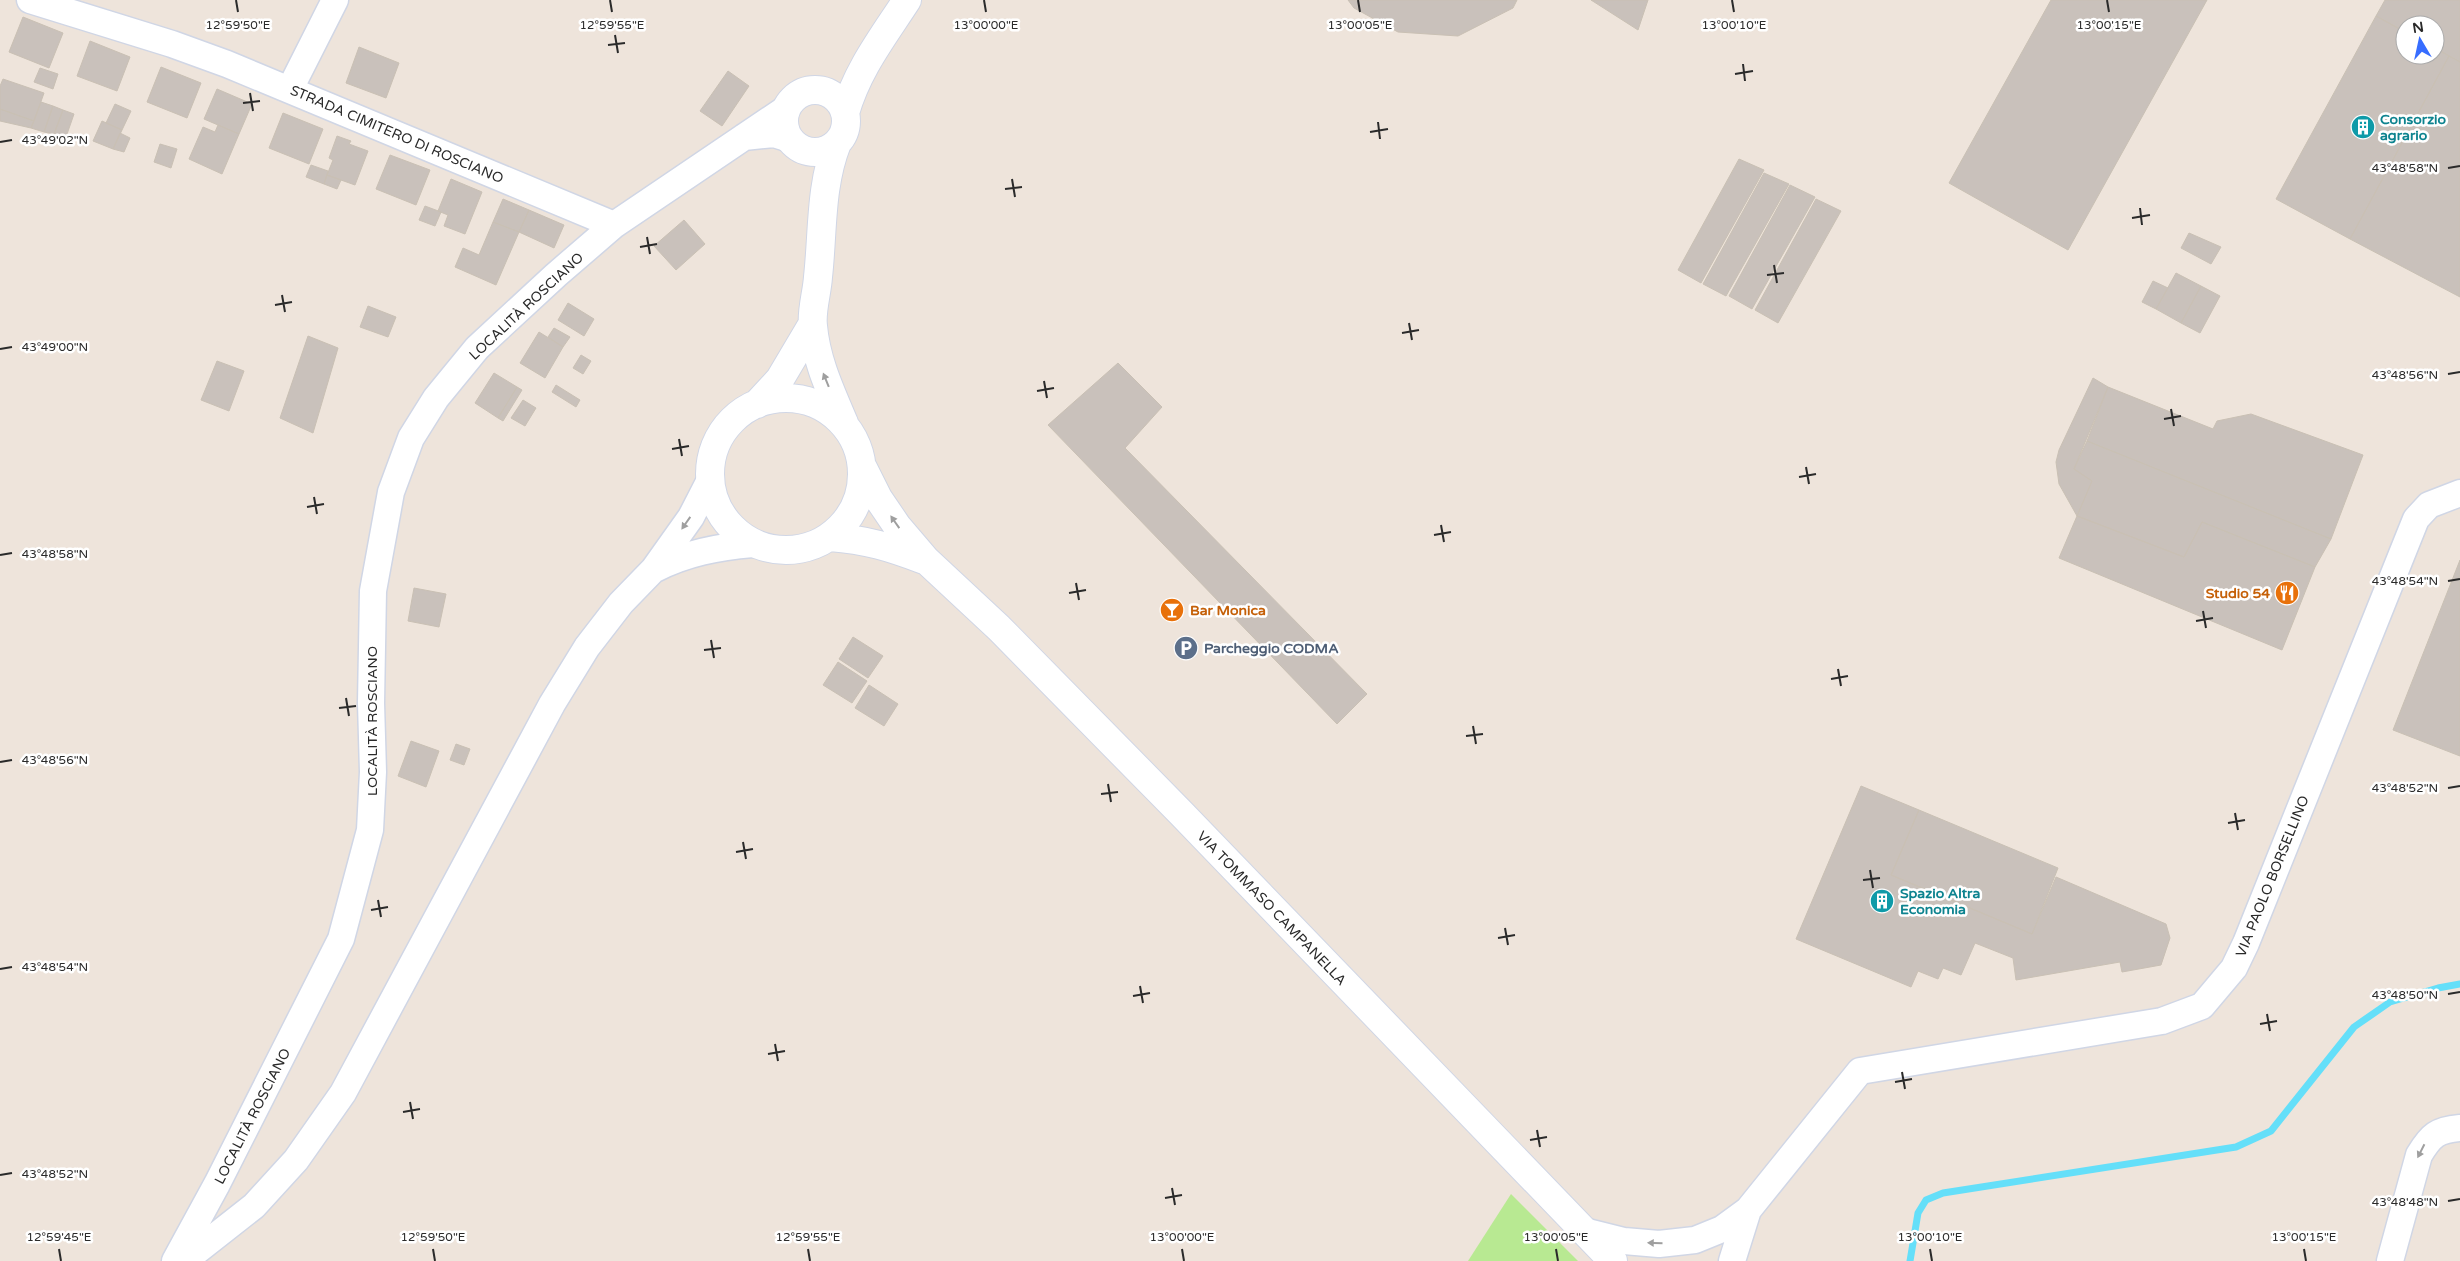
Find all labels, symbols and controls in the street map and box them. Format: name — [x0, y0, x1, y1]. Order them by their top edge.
north arrow — [2395, 15, 2445, 65]
text: 12°59'50"E — [205, 18, 271, 32]
text: 12°59'55"E — [579, 18, 645, 32]
text: 13°00'00"E — [953, 18, 1019, 32]
text: 13°00'05"E — [1327, 18, 1393, 32]
text: 13°00'10"E — [1701, 18, 1767, 32]
text: 13°00'15"E — [2076, 18, 2142, 32]
text: N — [2411, 18, 2425, 37]
street label: STRADA CIMITERO DI ROSCIANO — [288, 82, 506, 187]
place label: Consorzio agrario — [2380, 111, 2447, 144]
building icon: Consorzio agrario — [2350, 114, 2376, 140]
text: 43°49'02"N — [22, 133, 88, 147]
text: 43°48'58"N — [2372, 161, 2438, 175]
street label: LOCALITÀ ROSCIANO — [466, 249, 587, 364]
text: 43°49'00"N — [22, 340, 88, 354]
text: 43°48'56"N — [2372, 368, 2438, 382]
one-way arrow — [822, 372, 830, 387]
one-way arrow — [681, 516, 691, 530]
one-way arrow — [890, 516, 900, 529]
text: 43°48'58"N — [22, 547, 88, 561]
text: 43°48'54"N — [2372, 574, 2438, 588]
restaurant icon: Studio 54 — [2274, 580, 2300, 606]
place label: Studio 54 — [2206, 585, 2270, 602]
bar icon: Bar Monica — [1159, 597, 1185, 623]
place label: Bar Monica — [1190, 602, 1266, 619]
parking icon: Parcheggio CODMA — [1173, 635, 1199, 661]
place label: Parcheggio CODMA — [1204, 640, 1339, 657]
street label: LOCALITÀ ROSCIANO — [364, 646, 381, 796]
text: 43°48'56"N — [22, 753, 88, 767]
text: 43°48'52"N — [2372, 781, 2438, 795]
street label: VIA PAOLO BORSELLINO — [2232, 793, 2313, 959]
street label: VIA TOMMASO CAMPANELLA — [1193, 828, 1350, 989]
place label: Spazio Altra Economia — [1900, 885, 1980, 918]
building icon: Spazio Altra Economia — [1869, 888, 1895, 914]
text: 43°48'54"N — [22, 960, 88, 974]
text: 43°48'50"N — [2372, 988, 2438, 1002]
street label: LOCALITÀ ROSCIANO — [211, 1045, 294, 1187]
one-way arrow — [2417, 1144, 2425, 1158]
text: 43°48'52"N — [22, 1167, 88, 1181]
text: 43°48'48"N — [2372, 1195, 2438, 1209]
text: 12°59'45"E — [26, 1230, 92, 1244]
text: 12°59'50"E — [400, 1230, 466, 1244]
text: 12°59'55"E — [775, 1230, 841, 1244]
text: 13°00'00"E — [1149, 1230, 1215, 1244]
text: 13°00'05"E — [1523, 1230, 1589, 1244]
text: 13°00'10"E — [1897, 1230, 1963, 1244]
text: 13°00'15"E — [2271, 1230, 2337, 1244]
one-way arrow — [1647, 1239, 1663, 1247]

